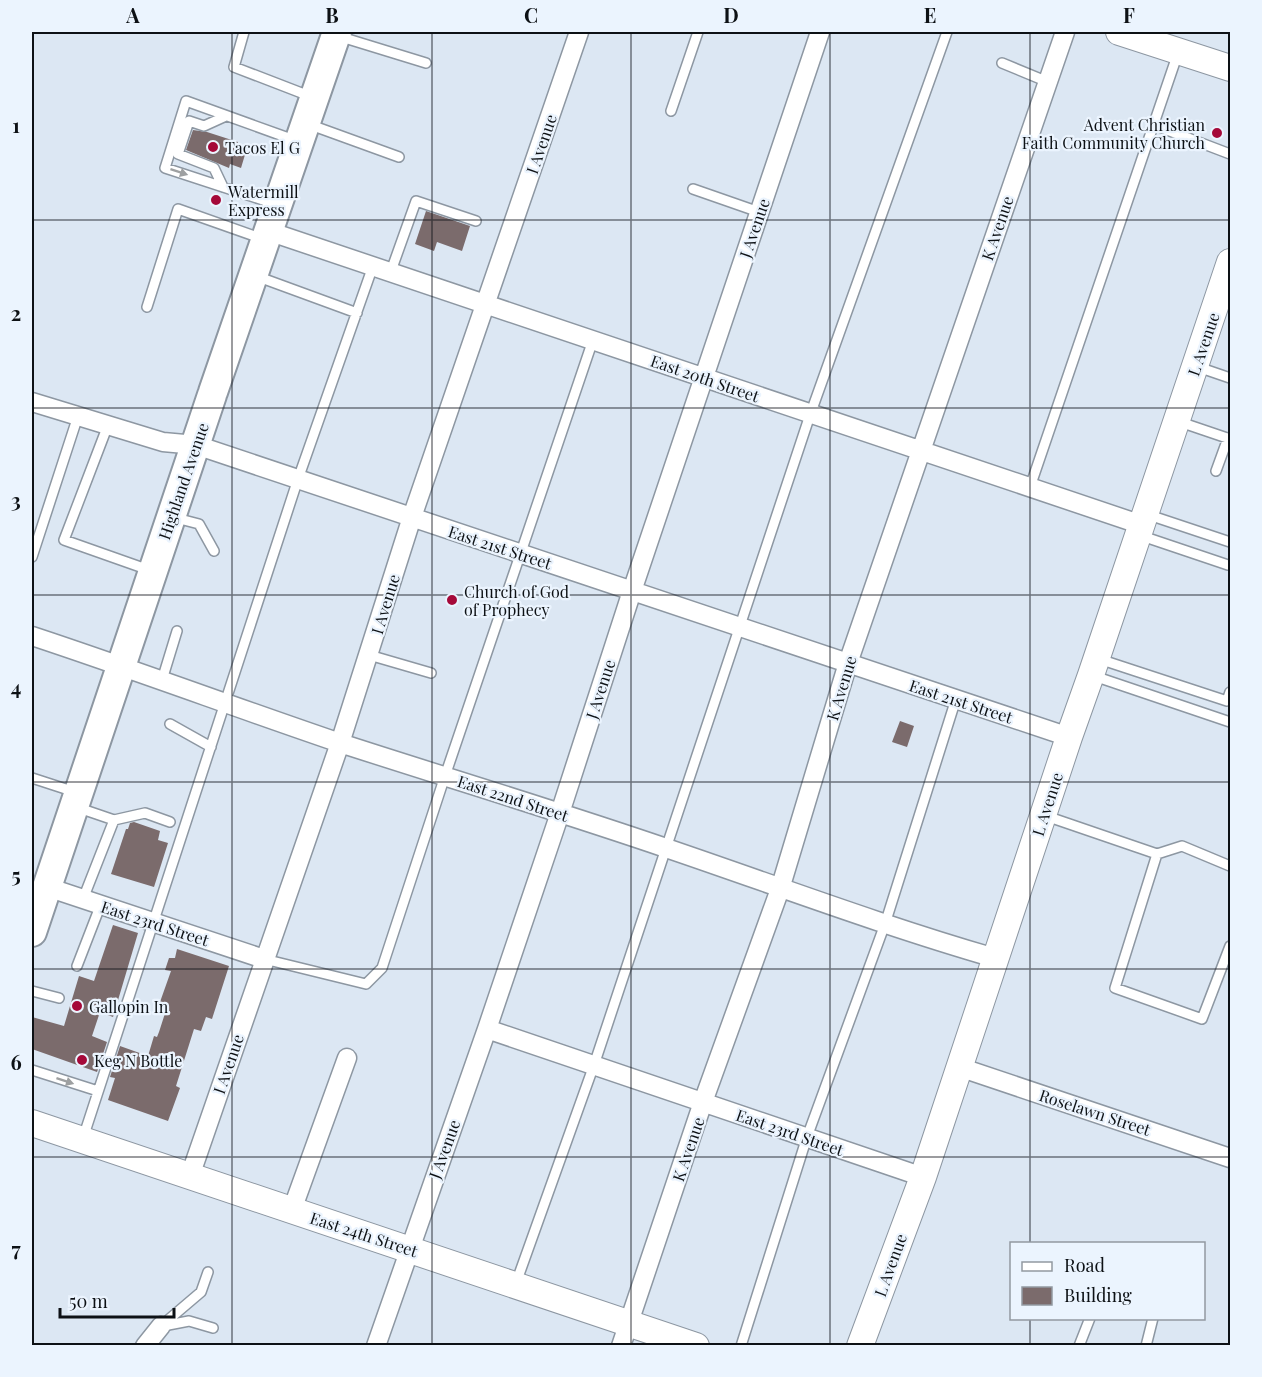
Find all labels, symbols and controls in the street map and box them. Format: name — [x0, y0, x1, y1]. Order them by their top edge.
text: A — [125, 1, 140, 28]
text: B — [325, 1, 339, 28]
text: C — [524, 1, 538, 28]
text: D — [723, 1, 739, 28]
text: E — [924, 1, 936, 28]
text: F — [1123, 1, 1135, 28]
text: 1 — [12, 111, 20, 138]
street label: I Avenue — [521, 111, 561, 177]
place label: Advent Christian Faith Community Church — [1022, 114, 1206, 153]
marker: Advent Christian Faith Community Church — [1210, 126, 1224, 140]
place label: Tacos El G — [225, 137, 300, 158]
marker: Tacos El G — [206, 140, 220, 154]
one-way arrow — [170, 168, 188, 178]
place label: Watermill Express — [227, 181, 299, 220]
marker: Watermill Express — [209, 193, 223, 207]
street label: K Avenue — [976, 193, 1018, 263]
street label: J Avenue — [734, 196, 774, 261]
text: 2 — [11, 299, 21, 326]
street label: L Avenue — [1182, 310, 1224, 378]
street label: East 20th Street — [648, 350, 762, 407]
street label: Highland Avenue — [153, 420, 213, 542]
text: 3 — [11, 486, 21, 513]
street label: East 21st Street — [446, 520, 555, 574]
street label: I Avenue — [366, 571, 404, 637]
place label: Church of God of Prophecy — [464, 581, 569, 620]
marker: Church of God of Prophecy — [445, 593, 459, 607]
street label: K Avenue — [821, 653, 861, 723]
street label: J Avenue — [580, 657, 619, 722]
text: 4 — [11, 673, 21, 700]
street label: East 21st Street — [907, 674, 1016, 728]
street label: East 22nd Street — [455, 770, 571, 826]
street label: L Avenue — [1027, 770, 1067, 838]
text: 5 — [11, 861, 21, 888]
street label: East 23rd Street — [98, 896, 212, 950]
place label: Gallopin In — [89, 996, 169, 1017]
marker: Gallopin In — [70, 999, 84, 1013]
street label: I Avenue — [208, 1031, 248, 1097]
text: 6 — [10, 1048, 22, 1075]
place label: Keg N Bottle — [94, 1050, 182, 1071]
marker: Keg N Bottle — [75, 1053, 89, 1067]
one-way arrow — [56, 1076, 74, 1086]
street label: Roselawn Street — [1037, 1084, 1154, 1140]
street label: East 23rd Street — [734, 1104, 847, 1160]
street label: K Avenue — [667, 1114, 709, 1184]
street label: J Avenue — [423, 1117, 464, 1182]
street label: East 24th Street — [308, 1207, 421, 1261]
street label: L Avenue — [869, 1231, 911, 1299]
text: 7 — [11, 1235, 21, 1262]
legend — [1010, 1242, 1205, 1320]
text: Road — [1064, 1253, 1105, 1277]
scale bar — [60, 1281, 174, 1319]
text: Building — [1064, 1283, 1132, 1307]
text: 50 m — [69, 1289, 108, 1313]

